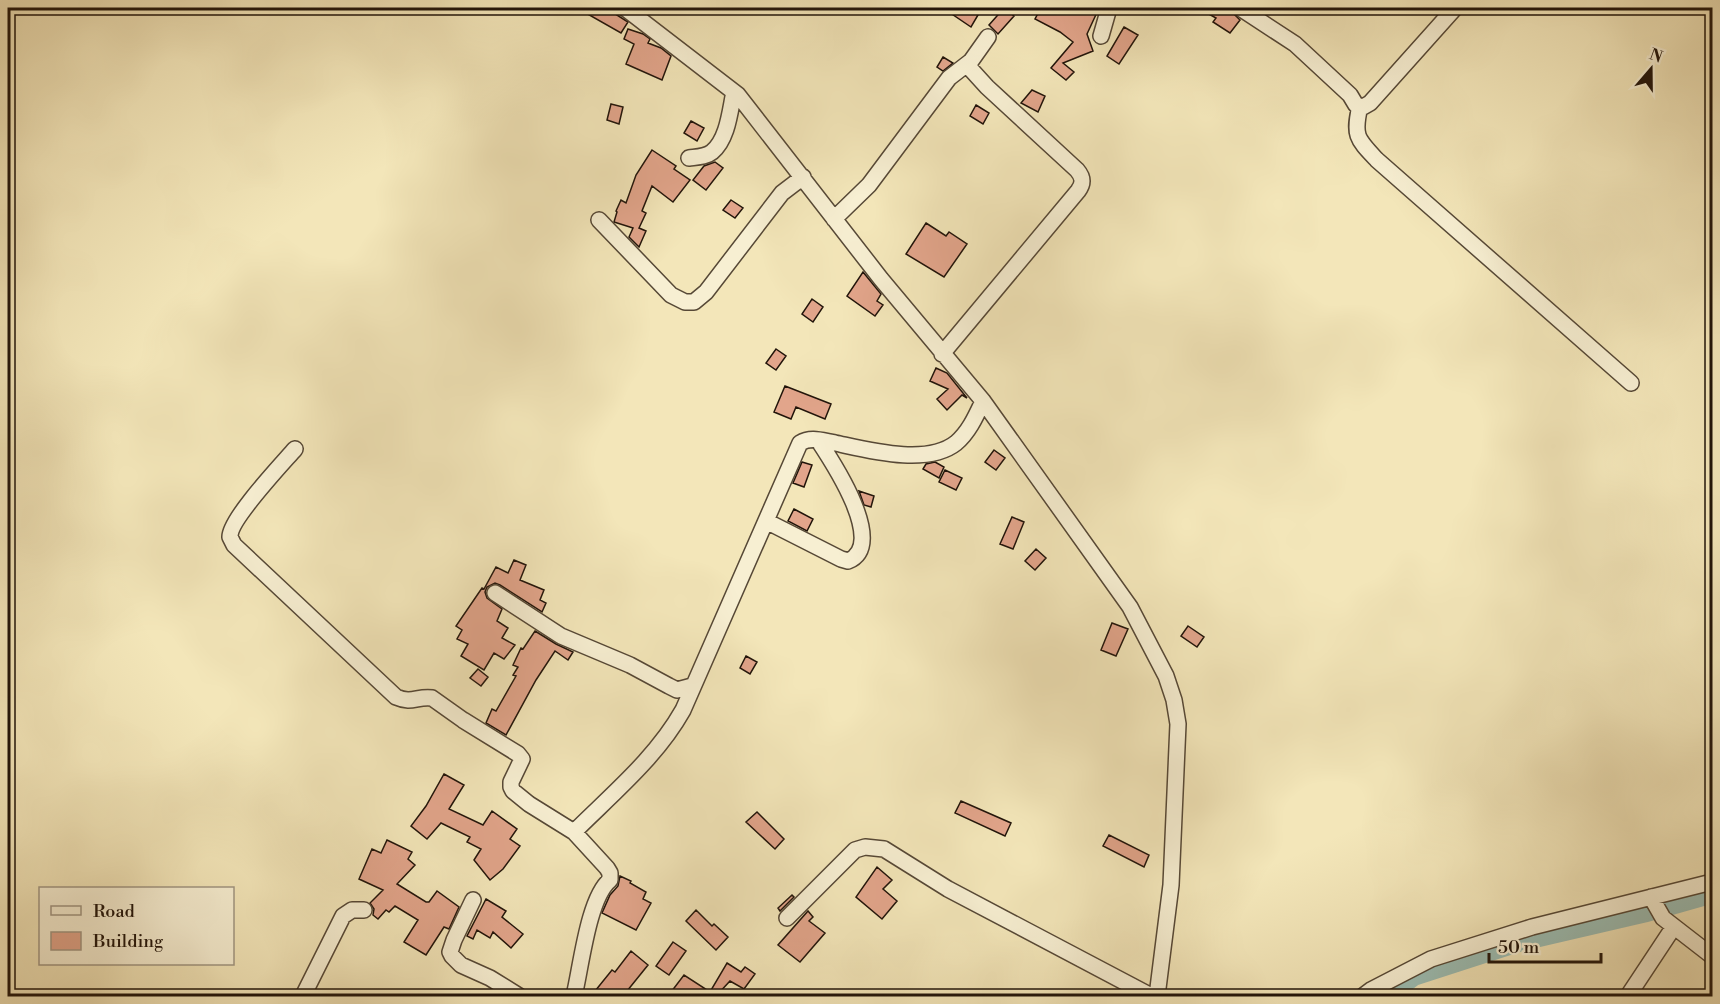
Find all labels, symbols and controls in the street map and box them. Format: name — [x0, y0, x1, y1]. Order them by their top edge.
north arrow — [1621, 39, 1681, 99]
text: N — [1646, 44, 1665, 68]
legend — [39, 887, 234, 965]
text: Road — [93, 900, 136, 923]
scale bar — [1489, 926, 1602, 964]
text: Building — [92, 930, 164, 953]
text: 50 m — [1498, 936, 1540, 959]

